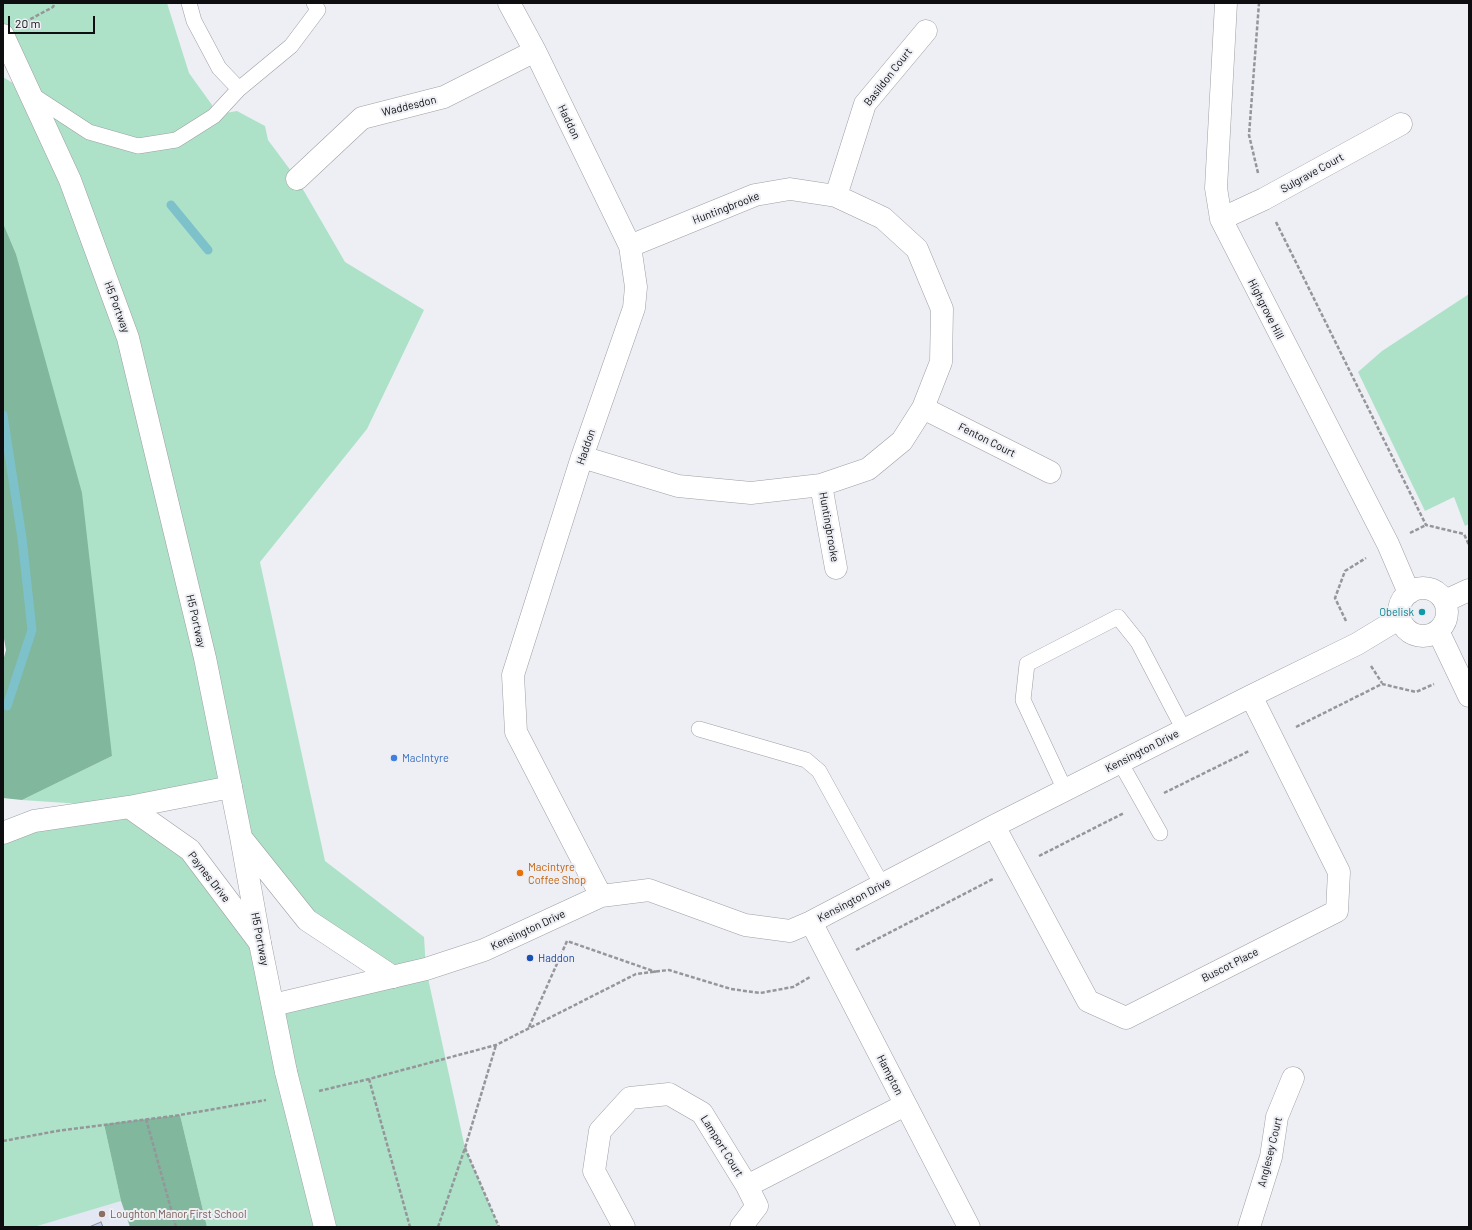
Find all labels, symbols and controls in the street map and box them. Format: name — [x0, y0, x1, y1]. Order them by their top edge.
scale bar — [10, 8, 97, 34]
text: 20 m — [15, 16, 41, 30]
street label: Basildon Court — [861, 45, 915, 109]
street label: Waddesdon — [380, 93, 438, 119]
street label: Haddon — [555, 103, 583, 141]
street label: Sulgrave Court — [1278, 150, 1346, 196]
street label: Huntingbrooke — [691, 189, 761, 227]
street label: Highgrove Hill — [1245, 277, 1287, 341]
street label: H5 Portway — [102, 279, 132, 335]
street label: Fenton Court — [956, 420, 1018, 460]
street label: Haddon — [574, 427, 598, 467]
street label: Huntingbrooke — [816, 491, 842, 563]
street label: H5 Portway — [184, 593, 208, 649]
place label: Obelisk — [1379, 605, 1414, 619]
marker: Obelisk — [1417, 607, 1427, 617]
street label: Kensington Drive — [1103, 727, 1181, 775]
place label: MacIntyre — [402, 751, 449, 765]
marker: MacIntyre — [389, 753, 399, 763]
street label: Paynes Drive — [185, 849, 233, 905]
place label: Macintyre Coffee Shop — [528, 860, 586, 886]
marker: Macintyre Coffee Shop — [515, 868, 525, 878]
street label: Kensington Drive — [815, 875, 893, 925]
street label: Kensington Drive — [489, 907, 567, 953]
street label: H5 Portway — [248, 911, 272, 967]
street label: Buscot Place — [1199, 945, 1261, 985]
place label: Haddon — [538, 951, 575, 965]
marker: Haddon — [525, 953, 535, 963]
street label: Hampton — [874, 1053, 906, 1097]
street label: Lamport Court — [698, 1113, 746, 1179]
street label: Anglesey Court — [1255, 1116, 1285, 1188]
place label: Loughton Manor First School — [110, 1207, 246, 1221]
marker: Loughton Manor First School — [97, 1209, 107, 1219]

